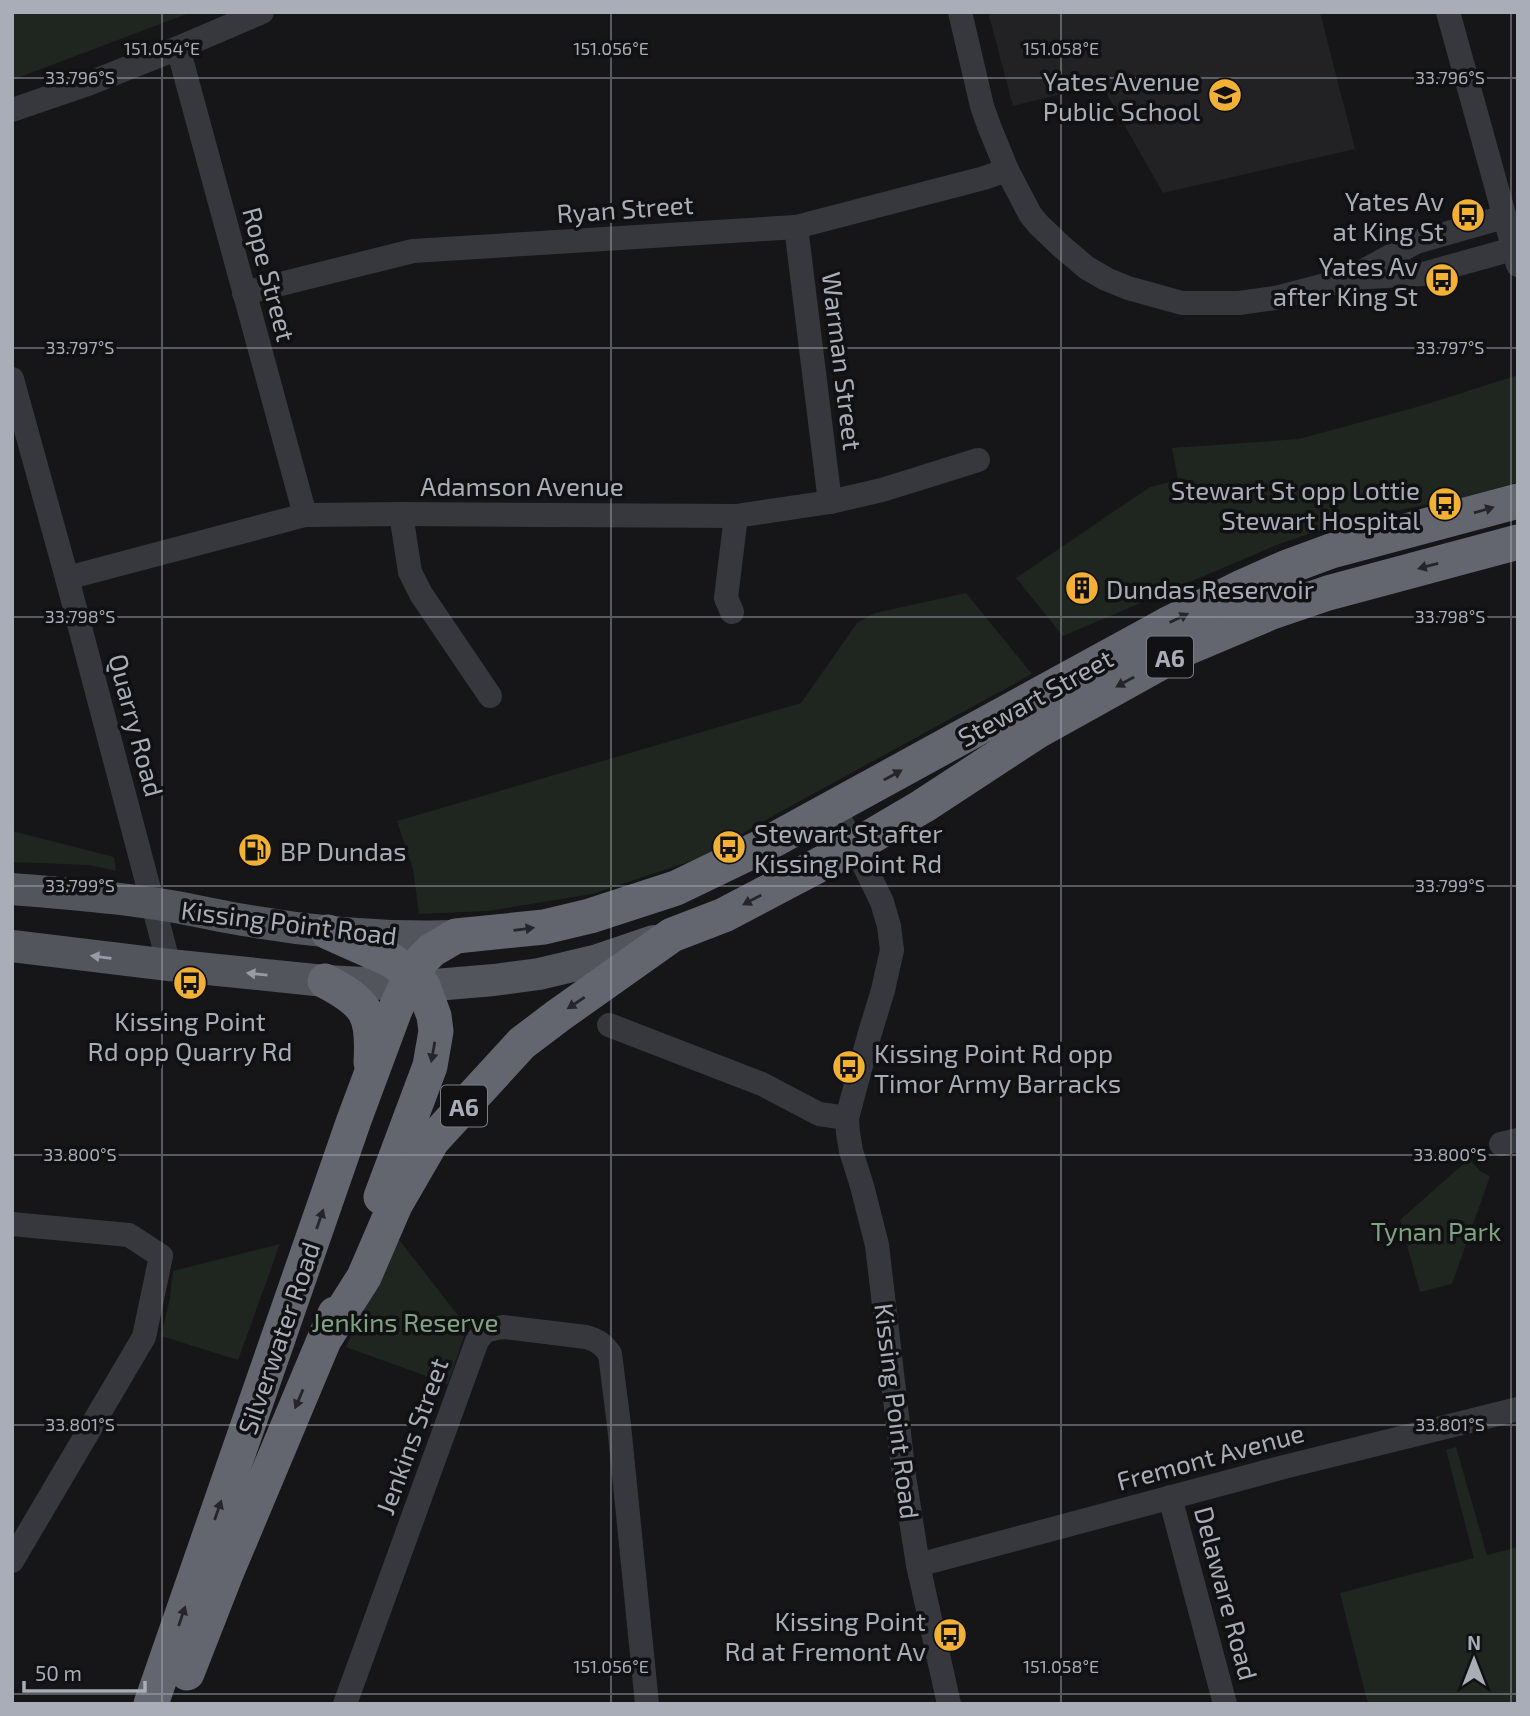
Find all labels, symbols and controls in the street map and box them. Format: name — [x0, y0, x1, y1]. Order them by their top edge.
text: 151.054°E — [124, 37, 200, 59]
text: 151.056°E — [573, 37, 649, 59]
text: 151.058°E — [1023, 37, 1099, 59]
place label: Yates Avenue Public School — [1043, 65, 1200, 126]
text: 33.796°S — [45, 66, 115, 88]
text: 33.796°S — [1415, 66, 1485, 88]
school or university icon: Yates Avenue Public School — [1206, 76, 1244, 114]
place label: Yates Av at King St — [1332, 185, 1444, 246]
street label: Ryan Street — [556, 188, 695, 228]
bus stop icon: Yates Av at King St — [1449, 196, 1487, 234]
street label: Rope Street — [237, 203, 303, 345]
place label: Yates Av after King St — [1273, 250, 1418, 311]
bus stop icon: Yates Av after King St — [1423, 261, 1461, 299]
street label: Warman Street — [817, 270, 869, 452]
text: 33.797°S — [46, 336, 114, 358]
text: 33.797°S — [1416, 336, 1484, 358]
street label: Adamson Avenue — [420, 470, 624, 501]
place label: Stewart St opp Lottie Stewart Hospital — [1171, 474, 1420, 535]
bus stop icon: Stewart St opp Lottie Stewart Hospital — [1426, 485, 1464, 523]
one-way arrow — [1474, 504, 1496, 515]
one-way arrow — [1417, 562, 1438, 572]
building icon: Dundas Reservoir — [1063, 569, 1101, 607]
place label: Dundas Reservoir — [1106, 573, 1314, 604]
text: 33.798°S — [45, 605, 115, 627]
text: 33.798°S — [1415, 605, 1485, 627]
one-way arrow — [1169, 613, 1189, 624]
road number: A6 — [1147, 636, 1193, 678]
street label: Stewart Street — [952, 642, 1118, 752]
street label: Quarry Road — [103, 650, 171, 800]
one-way arrow — [1116, 676, 1135, 688]
one-way arrow — [884, 769, 903, 781]
place label: Stewart St after Kissing Point Rd — [754, 817, 943, 878]
bus stop icon: Stewart St after Kissing Point Rd — [710, 828, 748, 866]
fuel station icon: BP Dundas — [236, 831, 274, 869]
place label: BP Dundas — [280, 835, 406, 866]
text: 33.799°S — [45, 874, 115, 896]
text: 33.799°S — [1415, 874, 1485, 896]
street label: Kissing Point Road — [179, 893, 399, 951]
one-way arrow — [741, 894, 761, 906]
one-way arrow — [513, 923, 535, 934]
one-way arrow — [90, 951, 112, 962]
bus stop icon: Kissing Point Rd opp Quarry Rd — [171, 964, 209, 1002]
one-way arrow — [246, 968, 268, 979]
one-way arrow — [567, 996, 585, 1010]
place label: Kissing Point Rd opp Quarry Rd — [88, 1005, 292, 1066]
place label: Kissing Point Rd opp Timor Army Barracks — [874, 1037, 1121, 1098]
one-way arrow — [427, 1041, 438, 1063]
bus stop icon: Kissing Point Rd opp Timor Army Barracks — [830, 1048, 868, 1086]
road number: A6 — [441, 1086, 487, 1126]
text: 33.800°S — [43, 1143, 117, 1165]
text: 33.800°S — [1413, 1143, 1487, 1165]
one-way arrow — [315, 1209, 326, 1230]
park label: Tynan Park — [1371, 1215, 1501, 1246]
street label: Silverwater Road — [231, 1238, 325, 1438]
street label: Kissing Point Road — [869, 1301, 927, 1521]
park label: Jenkins Reserve — [312, 1306, 498, 1337]
street label: Jenkins Street — [368, 1354, 454, 1518]
one-way arrow — [293, 1389, 304, 1410]
text: 33.801°S — [45, 1413, 115, 1435]
text: 33.801°S — [1415, 1413, 1485, 1435]
street label: Fremont Avenue — [1113, 1416, 1307, 1496]
one-way arrow — [213, 1500, 224, 1521]
street label: Delaware Road — [1189, 1503, 1265, 1683]
place label: Kissing Point Rd at Fremont Av — [724, 1605, 926, 1666]
one-way arrow — [177, 1606, 188, 1627]
bus stop icon: Kissing Point Rd at Fremont Av — [931, 1616, 969, 1654]
north arrow — [1439, 1625, 1509, 1695]
text: N — [1467, 1631, 1481, 1654]
scale bar — [24, 1650, 145, 1694]
text: 151.056°E — [573, 1655, 649, 1677]
text: 151.058°E — [1023, 1655, 1099, 1677]
text: 50 m — [35, 1660, 82, 1685]

